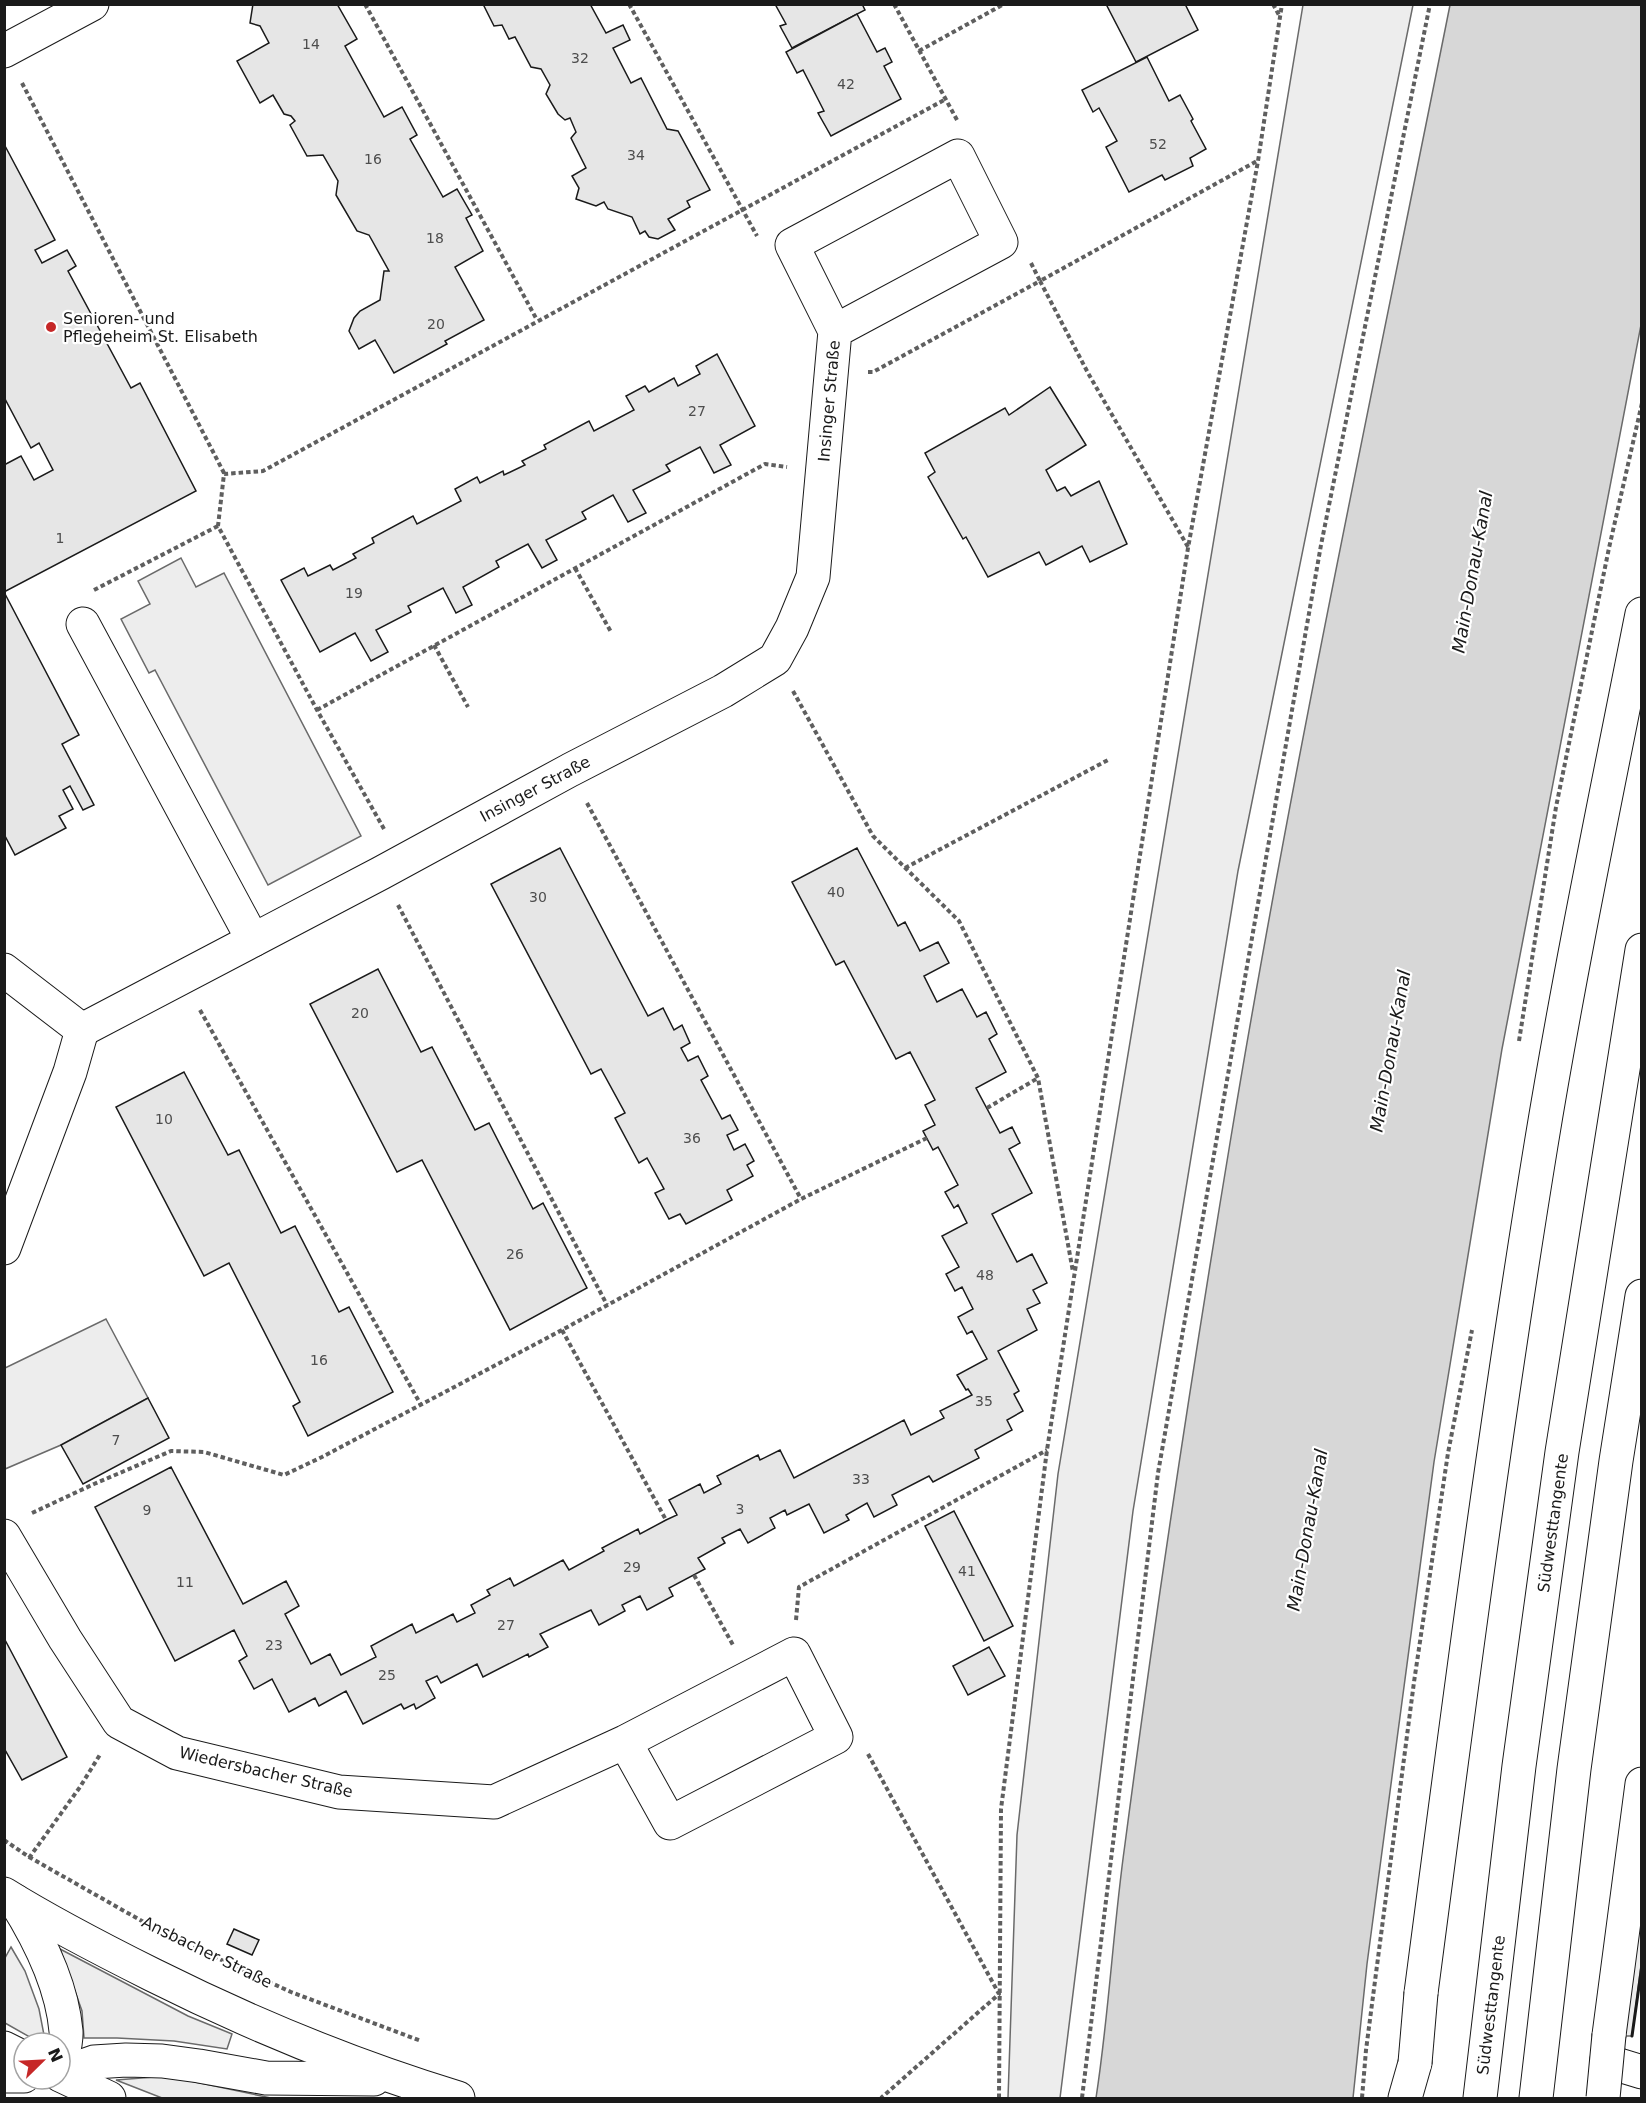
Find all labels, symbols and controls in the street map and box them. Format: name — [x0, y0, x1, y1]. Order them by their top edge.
house number: 14 — [302, 36, 320, 52]
house number: 32 — [571, 50, 589, 66]
house number: 42 — [837, 76, 855, 92]
house number: 52 — [1149, 136, 1167, 152]
house number: 34 — [627, 147, 645, 163]
house number: 16 — [364, 151, 382, 167]
house number: 18 — [426, 230, 444, 246]
place label: Senioren- und Pflegeheim St. Elisabeth — [63, 309, 258, 346]
house number: 20 — [427, 316, 445, 332]
marker: Senioren- und Pflegeheim St. Elisabeth — [44, 320, 58, 334]
street label: Insinger Straße — [814, 339, 844, 463]
house number: 27 — [688, 403, 706, 419]
water label: Main-Donau-Kanal — [1447, 489, 1497, 655]
house number: 1 — [56, 530, 64, 546]
house number: 19 — [345, 585, 363, 601]
street label: Insinger Straße — [477, 752, 593, 826]
house number: 40 — [827, 884, 845, 900]
house number: 30 — [529, 889, 547, 905]
water label: Main-Donau-Kanal — [1365, 968, 1415, 1134]
house number: 20 — [351, 1005, 369, 1021]
house number: 10 — [155, 1111, 173, 1127]
house number: 36 — [683, 1130, 701, 1146]
house number: 26 — [506, 1246, 524, 1262]
house number: 48 — [976, 1267, 994, 1283]
house number: 16 — [310, 1352, 328, 1368]
house number: 35 — [975, 1393, 993, 1409]
house number: 7 — [112, 1432, 120, 1448]
water label: Main-Donau-Kanal — [1282, 1447, 1332, 1613]
street label: Südwesttangente — [1534, 1452, 1572, 1594]
house number: 33 — [852, 1471, 870, 1487]
house number: 3 — [736, 1501, 744, 1517]
house number: 9 — [143, 1502, 151, 1518]
house number: 29 — [623, 1559, 641, 1575]
house number: 41 — [958, 1563, 976, 1579]
house number: 11 — [176, 1574, 194, 1590]
house number: 27 — [497, 1617, 515, 1633]
house number: 23 — [265, 1637, 283, 1653]
house number: 25 — [378, 1667, 396, 1683]
street label: Wiedersbacher Straße — [177, 1743, 355, 1801]
street label: Ansbacher Straße — [139, 1912, 275, 1992]
street label: Südwesttangente — [1473, 1934, 1509, 2076]
north arrow — [12, 2031, 72, 2091]
text: N — [44, 2045, 67, 2065]

